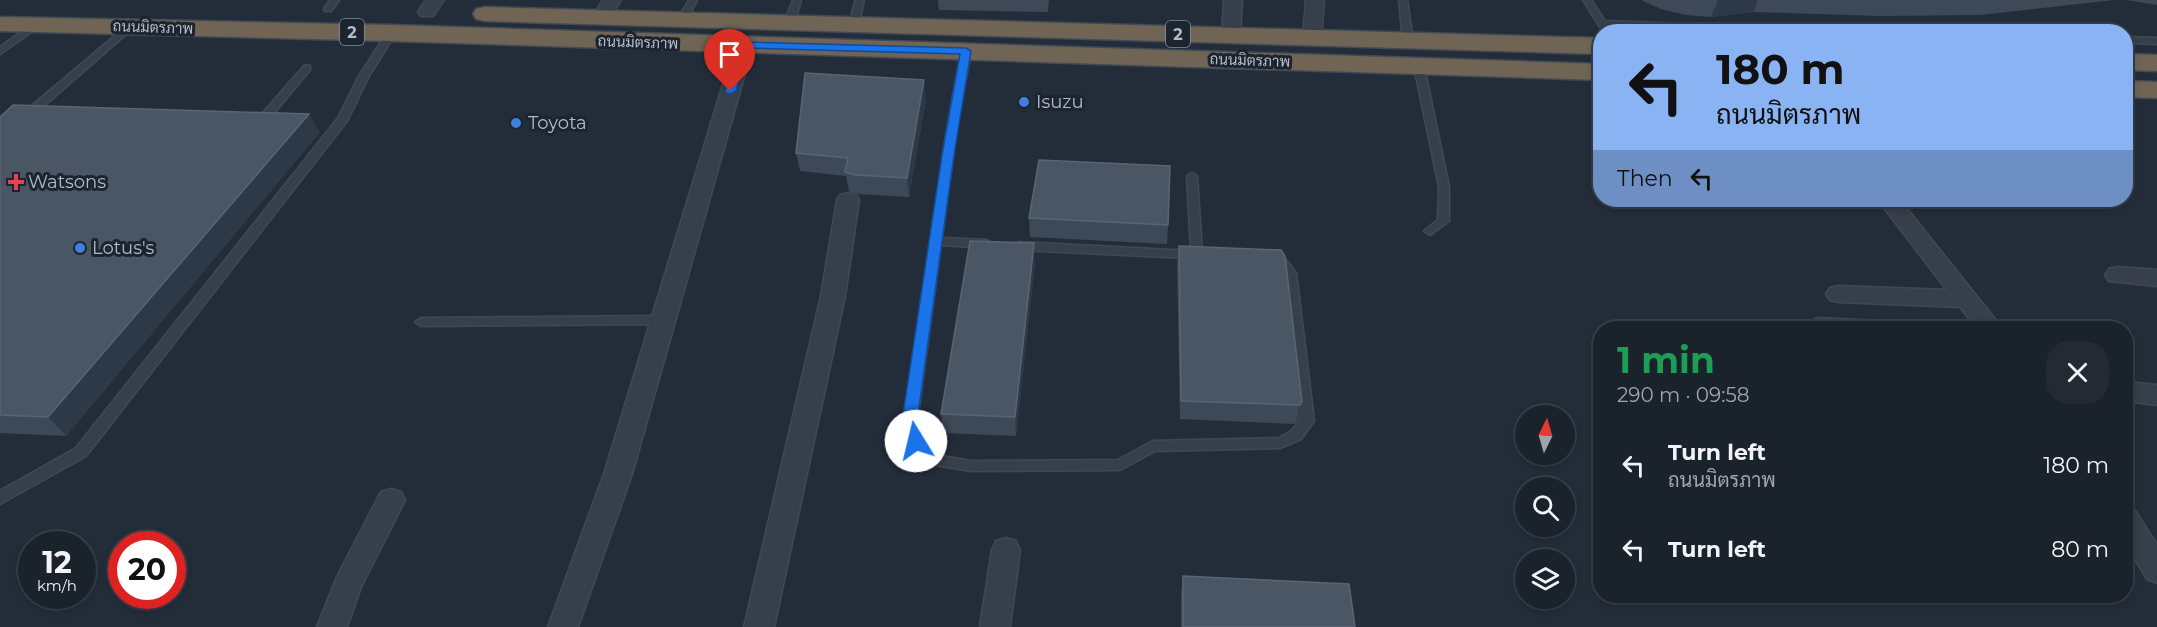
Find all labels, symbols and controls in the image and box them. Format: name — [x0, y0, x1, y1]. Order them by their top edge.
street label: ถนนมิตรภาพ — [112, 16, 194, 38]
road number: 2 — [340, 19, 364, 45]
road number: 2 — [1166, 21, 1190, 47]
pin — [704, 29, 755, 91]
street label: ถนนมิตรภาพ — [597, 31, 679, 53]
icon: arrive — [713, 38, 746, 71]
text: 180 m — [1716, 43, 1845, 95]
icon: left — [1617, 48, 1695, 126]
street label: ถนนมิตรภาพ — [1209, 49, 1291, 71]
place label: Isuzu — [1036, 91, 1084, 113]
marker: Isuzu — [1017, 95, 1031, 109]
text: ถนนมิตรภาพ — [1716, 98, 1861, 131]
place label: Toyota — [528, 112, 587, 134]
marker: Toyota — [509, 116, 523, 130]
icon: left — [1685, 162, 1718, 195]
text: Then — [1617, 165, 1673, 192]
place label: Watsons — [28, 171, 106, 193]
marker: Watsons — [9, 175, 23, 189]
place label: Lotus's — [92, 237, 155, 259]
marker: Lotus's — [73, 241, 87, 255]
text: 1 min — [1617, 338, 1715, 382]
button: close — [2046, 341, 2109, 404]
text: 290 m · 09:58 — [1617, 383, 1750, 407]
north arrow — [1515, 405, 1575, 465]
map controls — [1515, 405, 1575, 609]
position arrow — [884, 409, 948, 473]
text: Turn left — [1668, 439, 1766, 466]
icon: left — [1617, 449, 1650, 482]
text: 180 m — [2043, 452, 2109, 479]
text: ถนนมิตรภาพ — [1668, 468, 1776, 492]
button: search — [1515, 477, 1575, 537]
speed limit sign: 20 — [108, 531, 186, 609]
icon: left — [1617, 533, 1650, 566]
text: Turn left — [1668, 536, 1766, 563]
text: 80 m — [2051, 536, 2109, 563]
text: 12 — [42, 544, 72, 581]
button: layers — [1515, 549, 1575, 609]
text: km/h — [37, 576, 77, 595]

